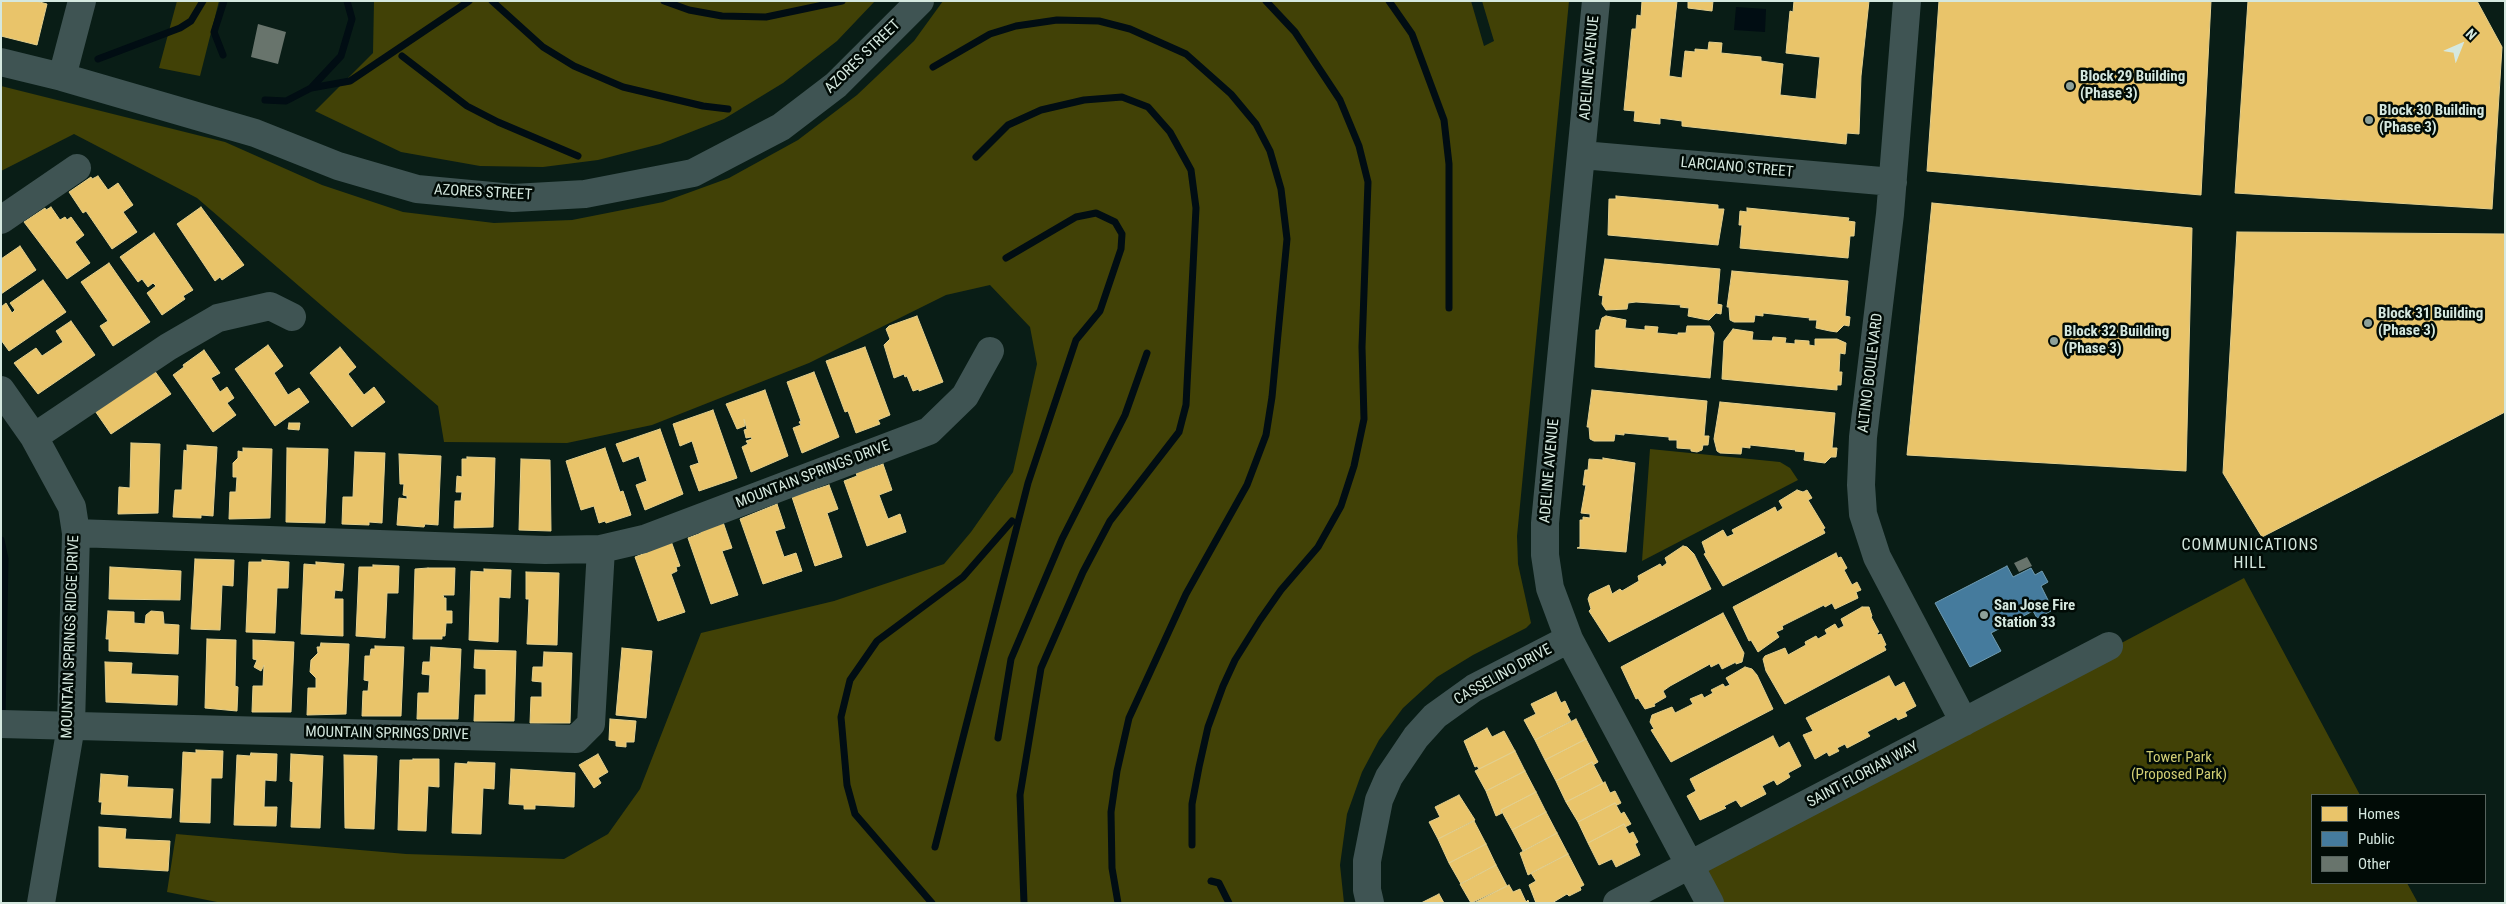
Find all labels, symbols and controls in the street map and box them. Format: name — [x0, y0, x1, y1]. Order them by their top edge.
street label: ADELINE AVENUE — [1576, 15, 1604, 121]
street label: AZORES STREET — [821, 16, 905, 98]
north arrow — [2436, 20, 2486, 70]
text: N — [2463, 25, 2480, 43]
place label: Block 29 Building (Phase 3) — [2080, 68, 2185, 103]
marker: Block 29 Building (Phase 3) — [2064, 80, 2076, 92]
place label: Block 30 Building (Phase 3) — [2379, 102, 2484, 137]
marker: Block 30 Building (Phase 3) — [2363, 114, 2375, 126]
street label: LARCIANO STREET — [1680, 154, 1794, 182]
street label: AZORES STREET — [433, 181, 533, 205]
place label: Block 31 Building (Phase 3) — [2378, 305, 2483, 340]
street label: ALTINO BOULEVARD — [1855, 312, 1887, 434]
marker: Block 31 Building (Phase 3) — [2362, 317, 2374, 329]
place label: Block 32 Building (Phase 3) — [2064, 323, 2169, 358]
marker: Block 32 Building (Phase 3) — [2048, 335, 2060, 347]
street label: ADELINE AVENUE — [1536, 418, 1564, 524]
street label: MOUNTAIN SPRINGS DRIVE — [733, 437, 893, 513]
street label: MOUNTAIN SPRINGS RIDGE DRIVE — [58, 535, 84, 739]
district label: COMMUNICATIONS HILL — [2180, 536, 2320, 574]
place label: San Jose Fire Station 33 — [1994, 597, 2075, 632]
marker: San Jose Fire Station 33 — [1978, 609, 1990, 621]
street label: CASSELINO DRIVE — [1451, 641, 1555, 709]
street label: MOUNTAIN SPRINGS DRIVE — [305, 724, 469, 744]
street label: SAINT FLORIAN WAY — [1804, 738, 1922, 812]
park label: Tower Park (Proposed Park) — [2131, 749, 2227, 784]
legend — [2311, 794, 2486, 884]
text: Homes — [2358, 805, 2400, 823]
text: Public — [2358, 830, 2395, 848]
text: Other — [2358, 855, 2390, 873]

